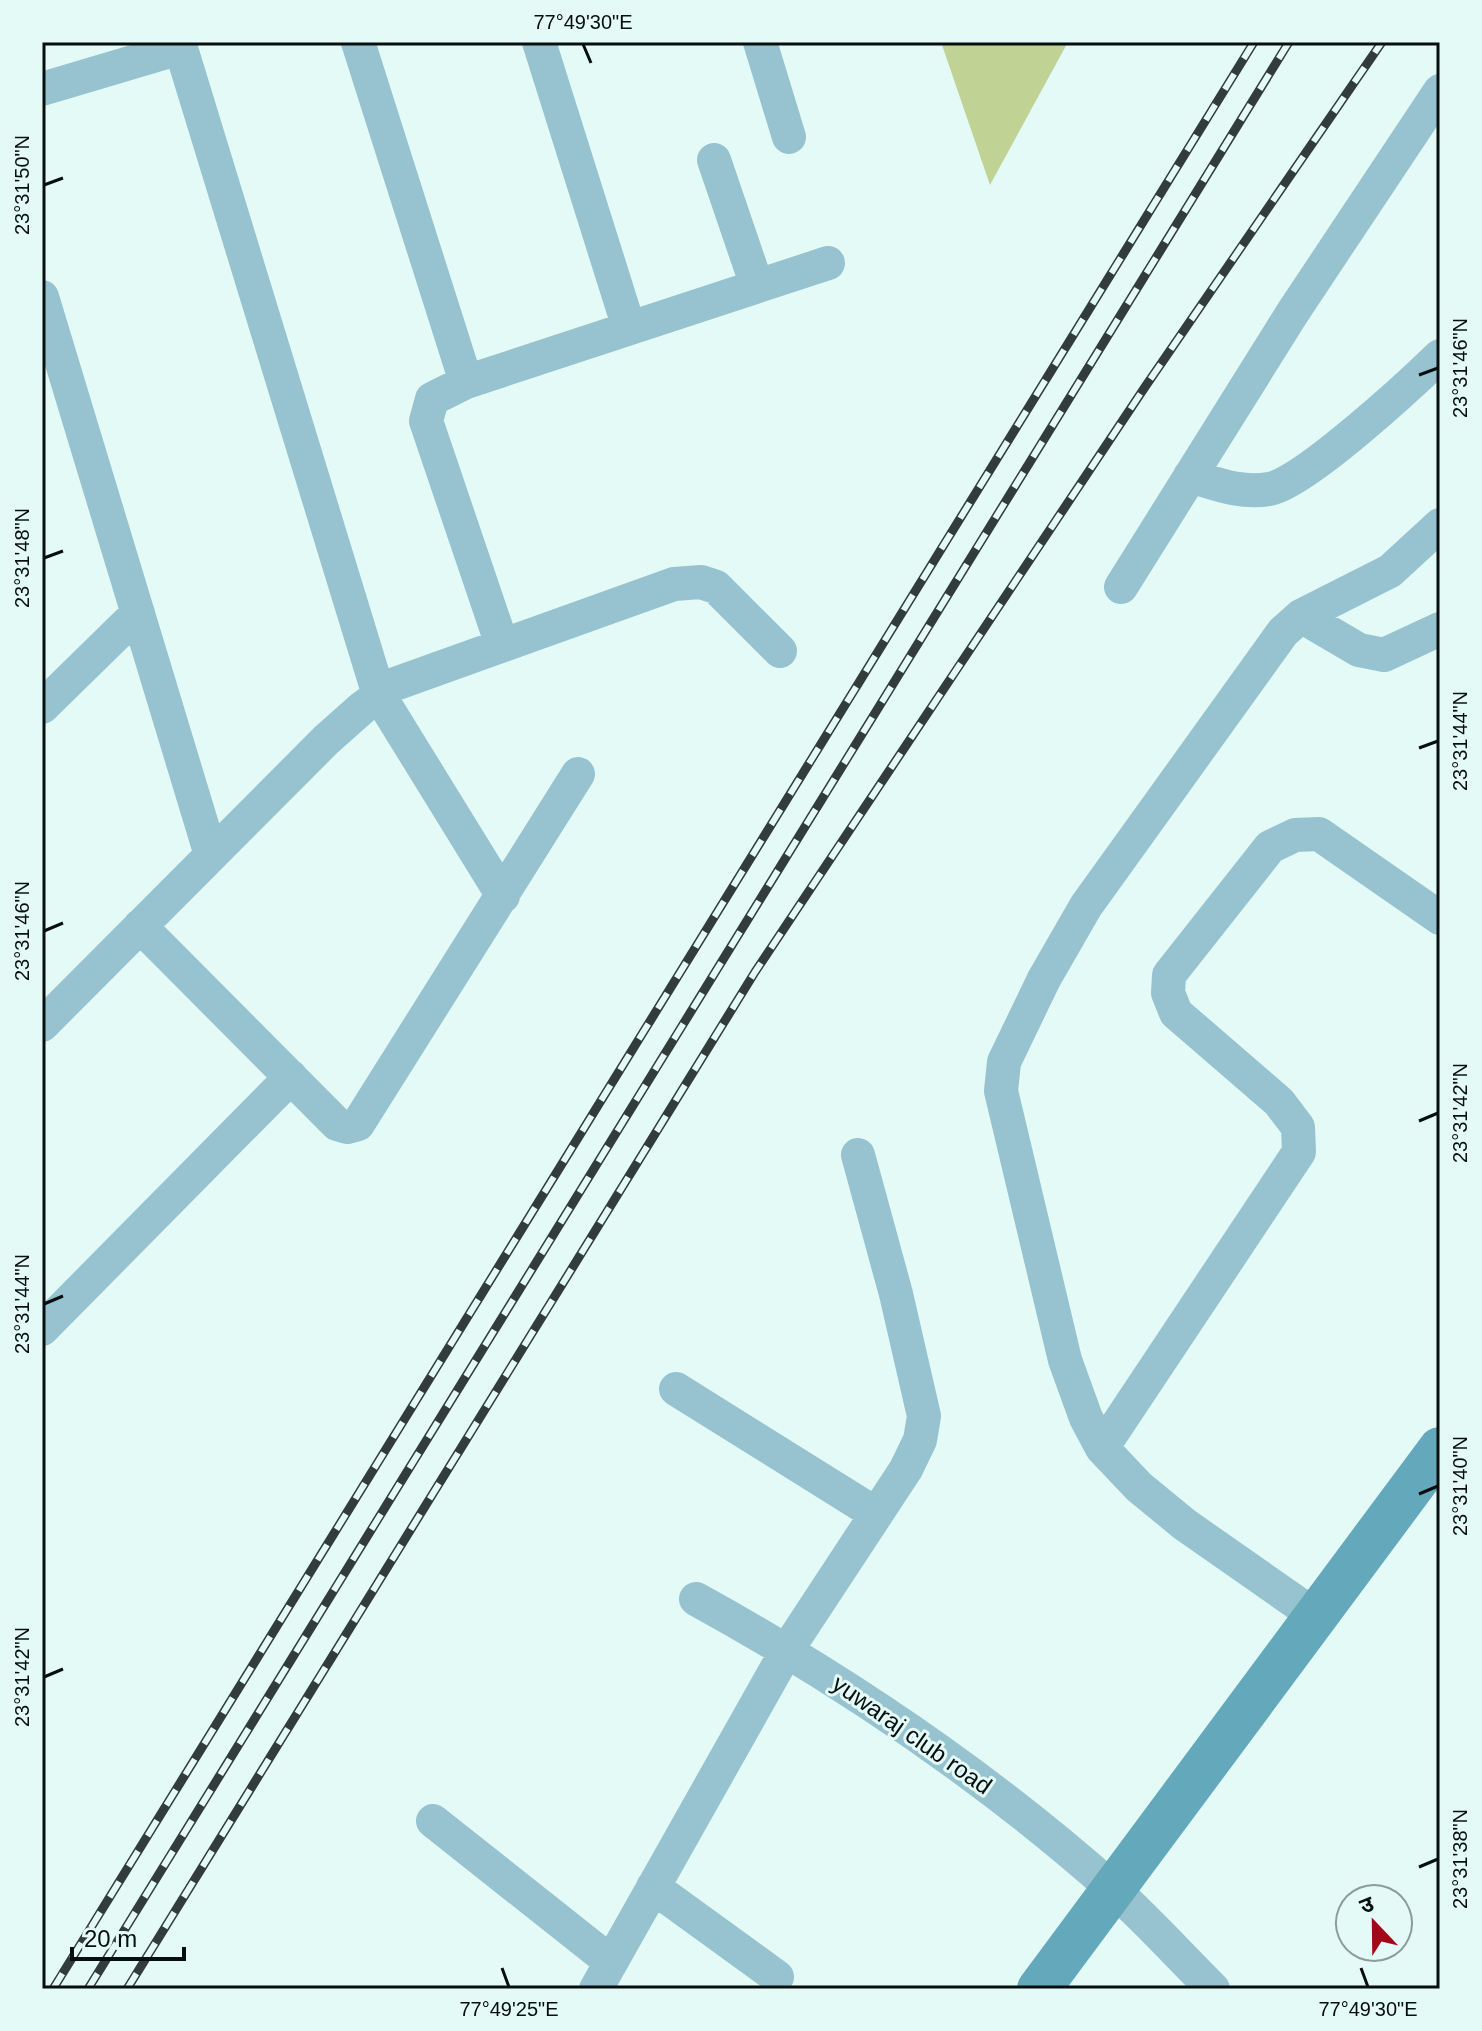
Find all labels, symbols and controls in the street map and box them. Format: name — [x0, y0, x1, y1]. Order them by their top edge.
text: 77°49'30"E — [534, 11, 633, 33]
text: 23°31'50"N — [11, 135, 33, 235]
text: 23°31'46"N — [1449, 318, 1471, 418]
text: 23°31'48"N — [11, 508, 33, 608]
text: 23°31'44"N — [1449, 691, 1471, 791]
text: 23°31'46"N — [11, 881, 33, 981]
text: 23°31'42"N — [1449, 1063, 1471, 1163]
text: 23°31'44"N — [11, 1254, 33, 1354]
text: 23°31'40"N — [1449, 1436, 1471, 1536]
text: 23°31'42"N — [11, 1627, 33, 1727]
street label: yuwaraj club road — [827, 1670, 997, 1800]
text: 23°31'38"N — [1449, 1809, 1471, 1909]
north arrow — [1334, 1883, 1414, 1963]
text: उ — [1356, 1890, 1378, 1919]
scale bar — [72, 1911, 184, 1961]
text: 20 m — [84, 1925, 137, 1952]
text: 77°49'25"E — [460, 1998, 559, 2020]
text: 77°49'30"E — [1319, 1998, 1418, 2020]

